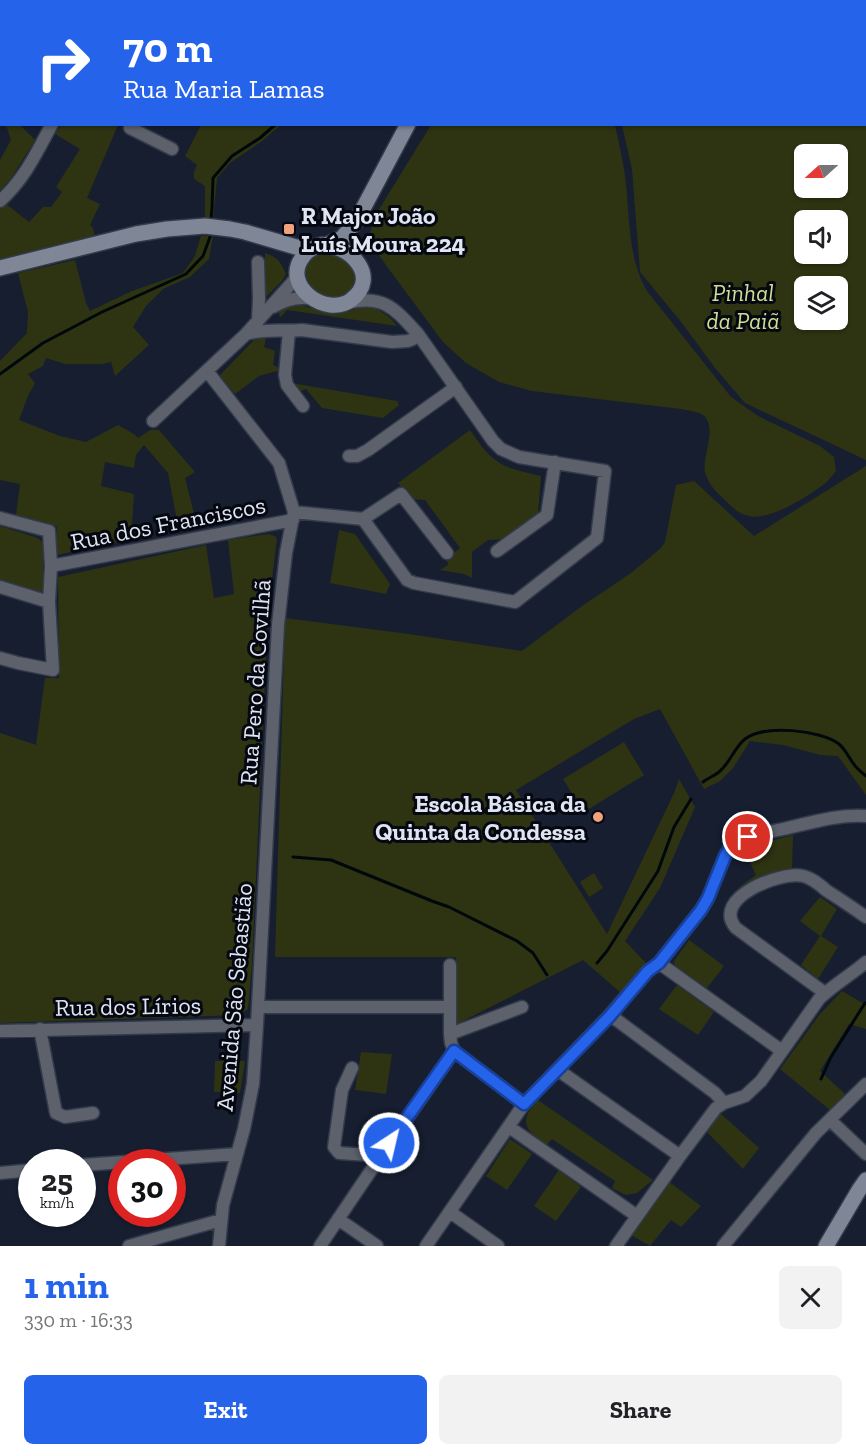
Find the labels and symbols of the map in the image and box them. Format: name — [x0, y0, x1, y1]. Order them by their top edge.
north arrow — [794, 144, 848, 198]
place label: R Major João Luís Moura 224 — [301, 201, 466, 258]
marker: R Major João Luís Moura 224 — [282, 222, 296, 236]
park label: Pinhal da Paiã — [706, 278, 780, 335]
street label: Rua dos Franciscos — [68, 490, 268, 556]
street label: Rua Pero da Covilhã — [233, 578, 277, 786]
place label: Escola Básica da Quinta da Condessa — [375, 789, 586, 846]
marker: Escola Básica da Quinta da Condessa — [591, 810, 605, 824]
pin — [722, 811, 773, 862]
street label: Avenida São Sebastião — [210, 882, 258, 1112]
street label: Rua dos Lírios — [55, 990, 201, 1022]
position arrow — [357, 1111, 421, 1175]
speed limit sign: 30 — [108, 1149, 186, 1227]

